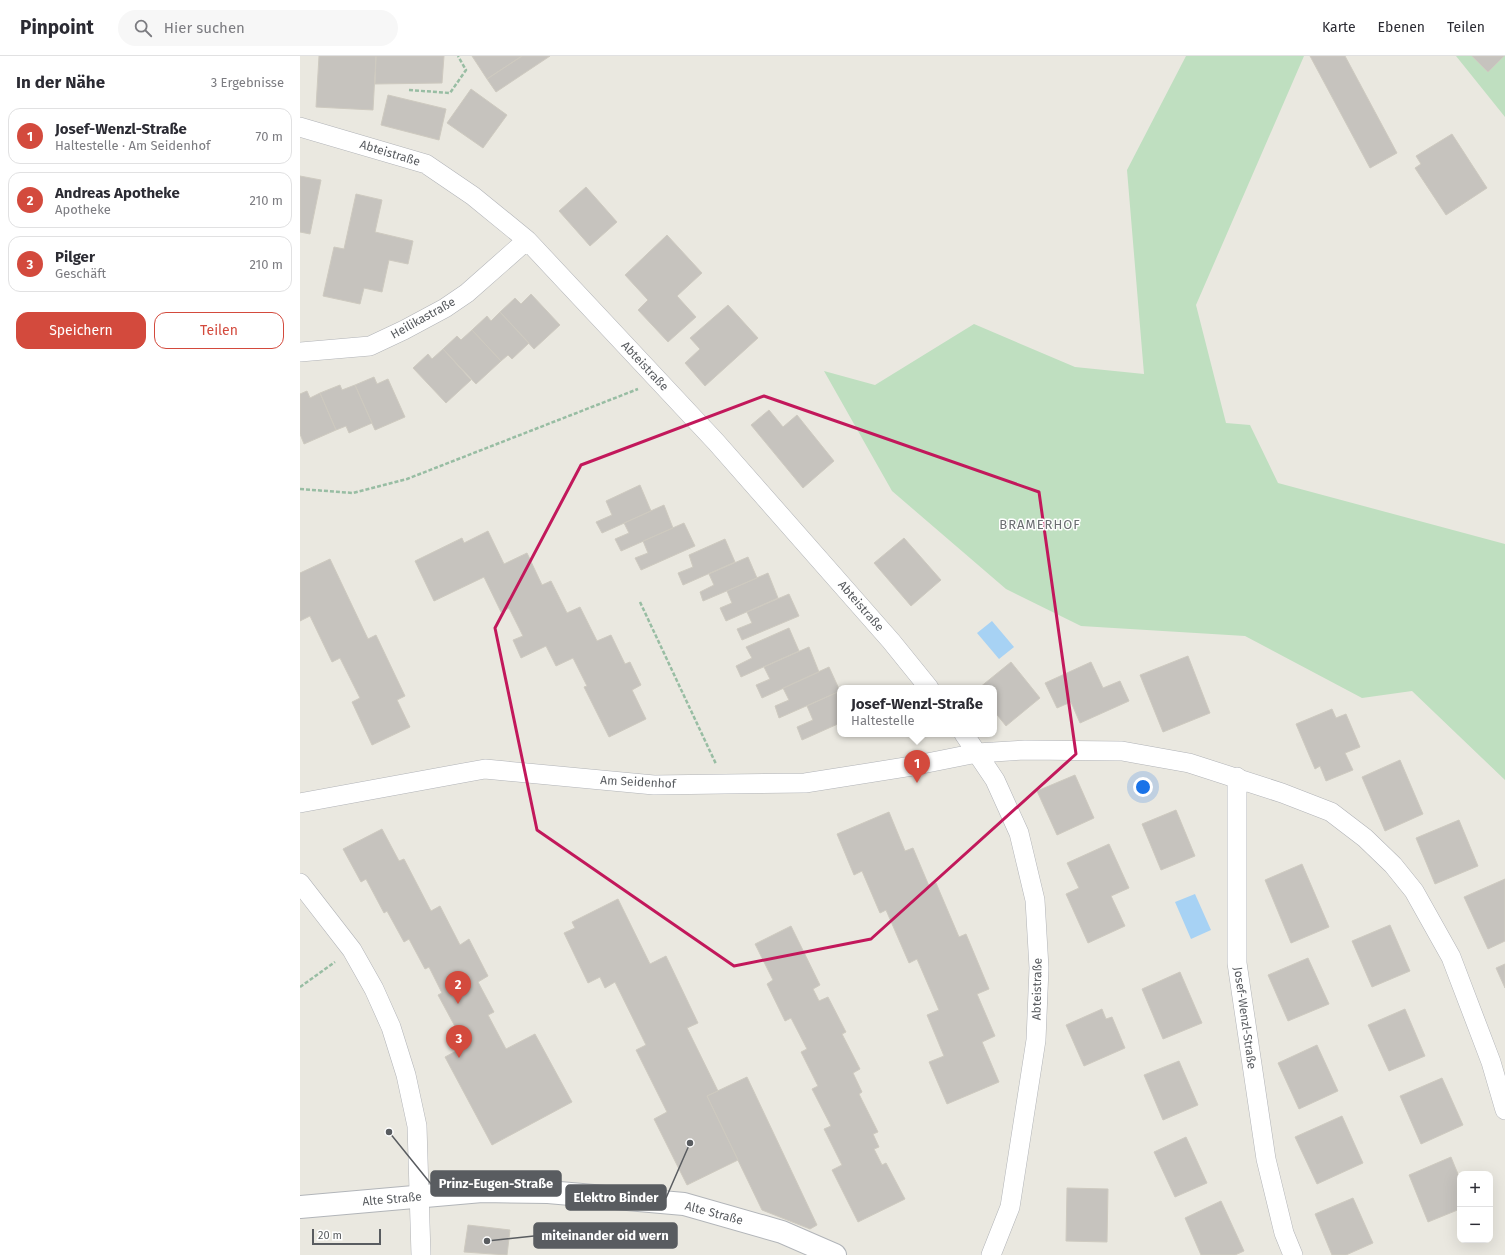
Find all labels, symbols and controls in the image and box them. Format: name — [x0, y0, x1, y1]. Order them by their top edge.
search box — [118, 10, 398, 46]
text: Pinpoint — [20, 16, 94, 39]
icon: search — [132, 17, 154, 39]
text: Hier suchen — [164, 19, 245, 37]
text: Karte — [1322, 19, 1356, 36]
text: Ebenen — [1378, 19, 1425, 36]
text: Teilen — [1447, 19, 1485, 36]
text: In der Nähe — [16, 72, 105, 93]
text: 3 Ergebnisse — [211, 75, 284, 90]
text: Josef-Wenzl-Straße — [55, 120, 187, 138]
text: 1 — [27, 129, 33, 144]
text: 70 m — [256, 129, 283, 144]
street label: Abteistraße — [358, 137, 422, 169]
text: Haltestelle · Am Seidenhof — [55, 138, 210, 153]
text: Andreas Apotheke — [55, 184, 180, 202]
text: 2 — [27, 193, 33, 208]
text: 210 m — [249, 193, 283, 208]
text: Apotheke — [55, 202, 111, 217]
text: Pilger — [55, 248, 95, 266]
text: 3 — [27, 257, 33, 272]
text: 210 m — [249, 257, 283, 272]
text: Geschäft — [55, 266, 106, 281]
street label: Heilikastraße — [388, 294, 458, 342]
button: Speichern — [16, 312, 146, 349]
button: Teilen — [154, 312, 284, 349]
street label: Abteistraße — [619, 338, 671, 394]
district label: BRAMERHOF — [999, 517, 1081, 532]
street label: Abteistraße — [835, 578, 887, 634]
popup — [837, 685, 997, 737]
text: Josef-Wenzl-Straße — [851, 695, 983, 713]
text: Haltestelle — [851, 713, 915, 728]
pin: 1 — [904, 750, 930, 783]
street label: Am Seidenhof — [600, 773, 677, 791]
your location — [1133, 777, 1153, 797]
street label: Abteistraße — [1029, 958, 1045, 1020]
street label: Josef-Wenzl-Straße — [1231, 966, 1259, 1070]
pin: 2 — [445, 971, 471, 1004]
pin: 3 — [446, 1025, 472, 1058]
callout: Prinz-Eugen-Straße — [431, 1171, 561, 1196]
map controls — [1457, 1171, 1493, 1243]
button: + — [1457, 1171, 1493, 1207]
text: Prinz-Eugen-Straße — [439, 1176, 553, 1191]
callout: Elektro Binder — [566, 1185, 666, 1210]
street label: Alte Straße — [362, 1189, 422, 1209]
text: Elektro Binder — [574, 1190, 659, 1205]
street label: Alte Straße — [683, 1199, 745, 1227]
button: − — [1457, 1207, 1493, 1243]
callout: miteinander oid wern — [534, 1223, 677, 1248]
scale bar — [312, 1227, 381, 1246]
text: miteinander oid wern — [541, 1228, 669, 1243]
text: 20 m — [318, 1229, 342, 1242]

